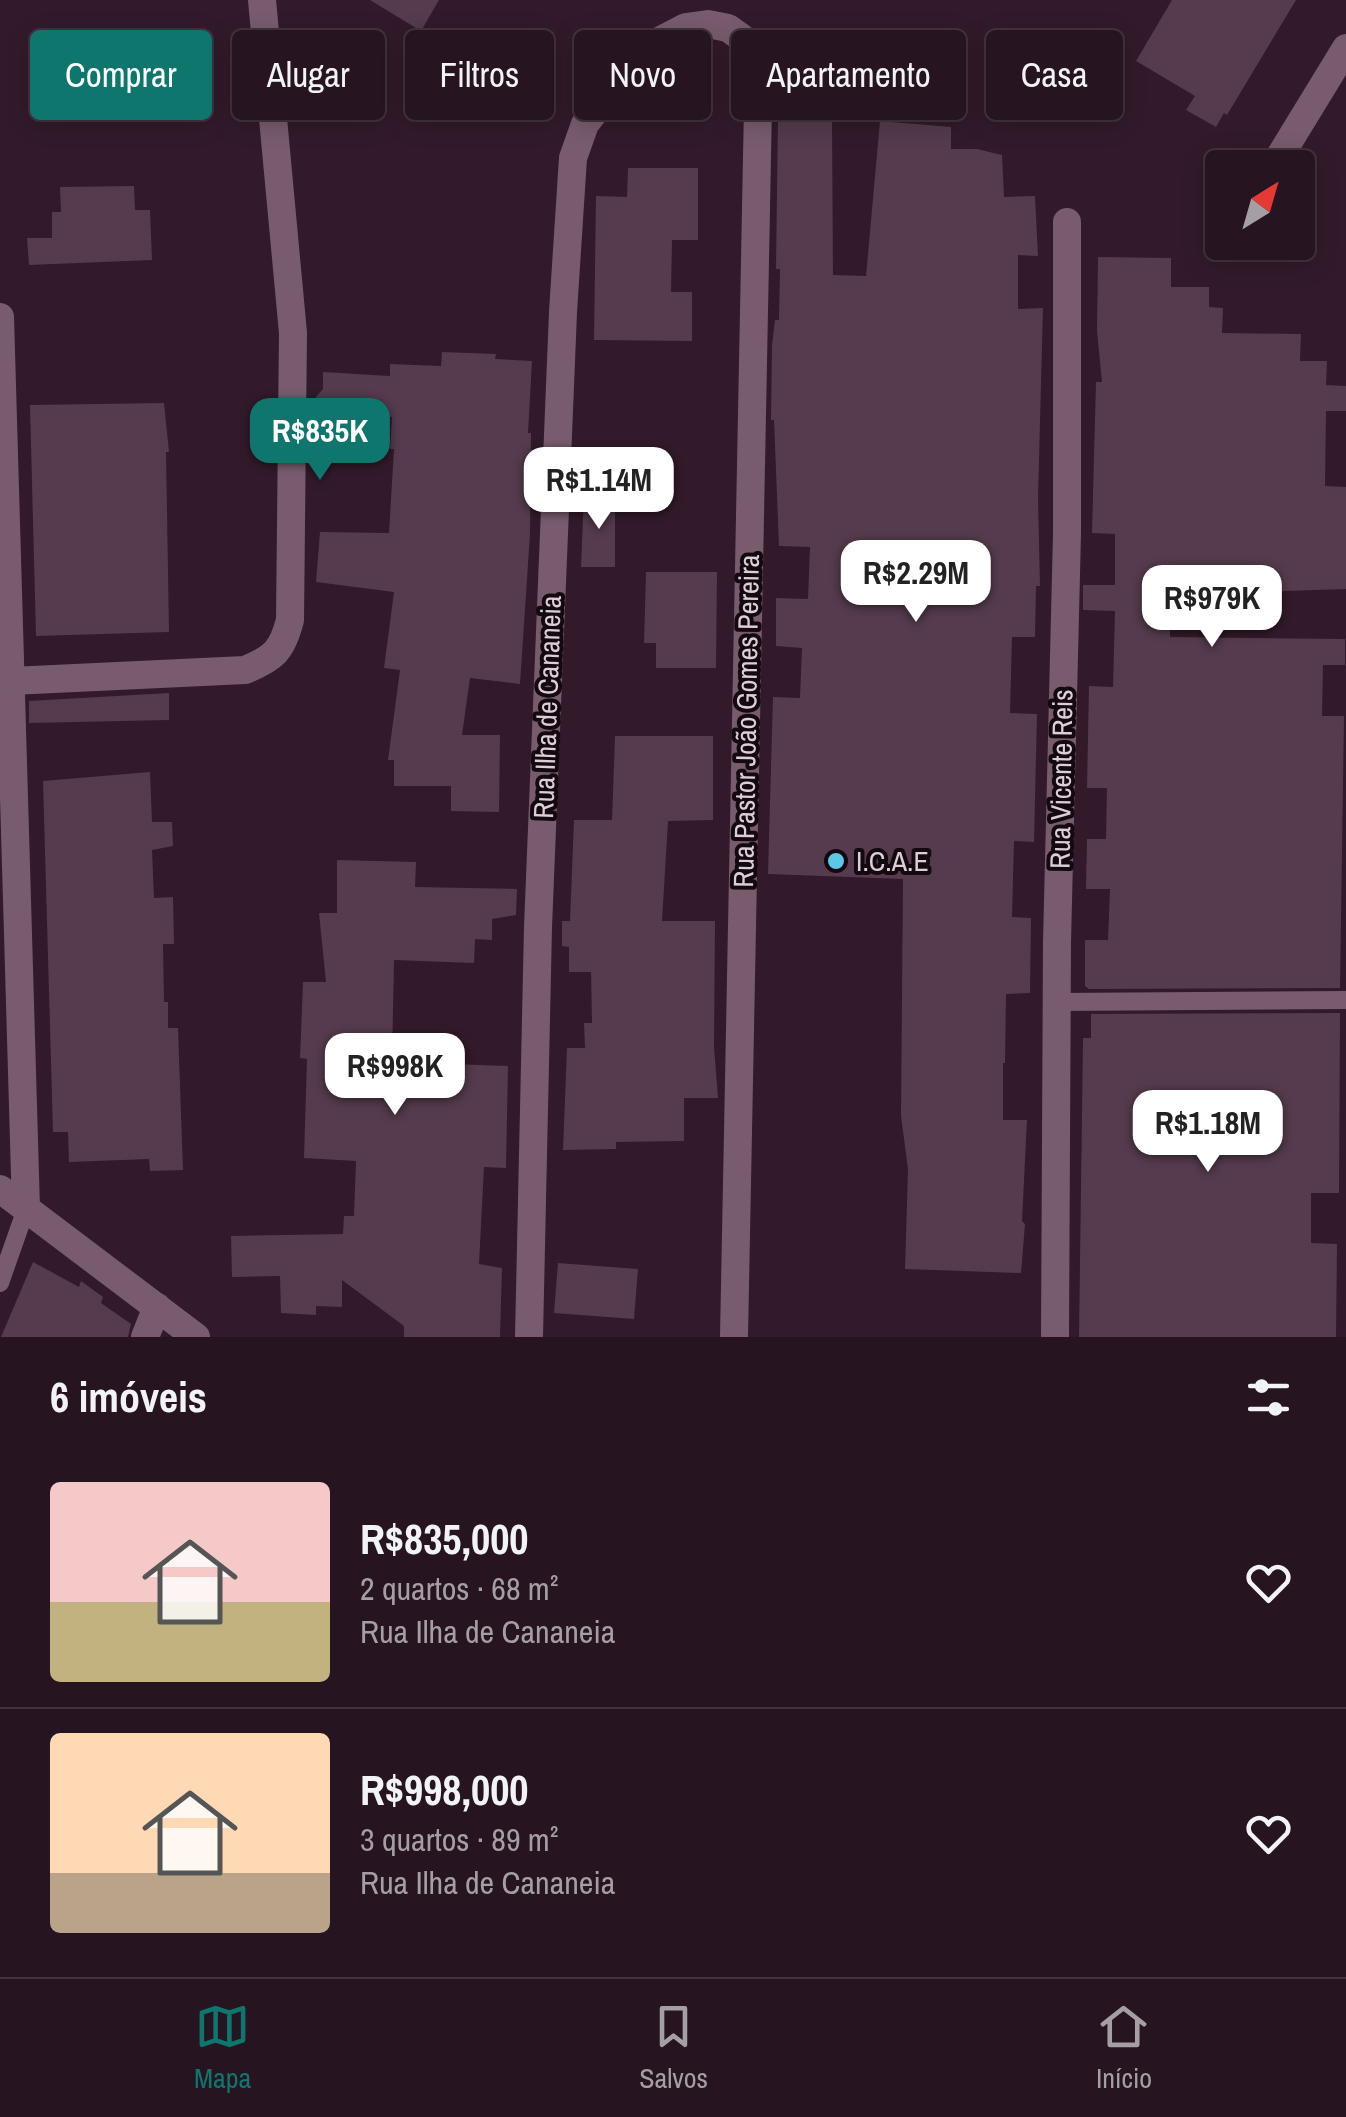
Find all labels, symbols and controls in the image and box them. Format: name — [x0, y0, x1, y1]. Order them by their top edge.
chip: Comprar — [30, 30, 212, 120]
chip: Alugar — [232, 30, 385, 120]
chip: Filtros — [405, 30, 554, 120]
chip: Novo — [574, 30, 711, 120]
chip: Apartamento — [731, 30, 966, 120]
chip: Casa — [986, 30, 1123, 120]
north arrow — [1205, 150, 1315, 260]
map controls — [1205, 150, 1315, 260]
pin: R$835K — [239, 398, 401, 483]
text: R$835K — [272, 409, 368, 452]
pin: R$1.14M — [507, 447, 691, 532]
text: R$1.14M — [546, 458, 652, 501]
pin: R$2.29M — [824, 540, 1008, 625]
text: R$2.29M — [863, 551, 969, 594]
street label: Rua Pastor João Gomes Pereira — [724, 554, 768, 888]
pin: R$979K — [1131, 565, 1293, 650]
text: R$979K — [1164, 576, 1260, 619]
street label: Rua Ilha de Cananeia — [524, 594, 570, 819]
street label: Rua Vicente Reis — [1040, 689, 1082, 869]
place label: I.C.A.E — [856, 842, 929, 880]
marker: I.C.A.E — [825, 850, 847, 872]
pin: R$998K — [314, 1033, 476, 1118]
text: R$998K — [347, 1044, 443, 1087]
pin: R$1.18M — [1116, 1090, 1300, 1175]
text: R$1.18M — [1155, 1101, 1261, 1144]
text: 6 imóveis — [50, 1369, 207, 1425]
icon: filters — [1241, 1370, 1296, 1425]
text: R$835,000 — [360, 1511, 529, 1567]
icon: home — [130, 1522, 250, 1642]
icon: heart — [1241, 1555, 1296, 1610]
text: 2 quartos · 68 m² — [360, 1567, 558, 1610]
text: Rua Ilha de Cananeia — [360, 1610, 615, 1653]
text: R$998,000 — [360, 1762, 529, 1818]
icon: home — [130, 1773, 250, 1893]
icon: heart — [1241, 1806, 1296, 1861]
text: 3 quartos · 89 m² — [360, 1818, 558, 1861]
text: Rua Ilha de Cananeia — [360, 1861, 615, 1904]
tab: Mapa — [194, 1999, 251, 2097]
tab: Salvos — [639, 1999, 708, 2097]
tab: Início — [1096, 1999, 1152, 2097]

